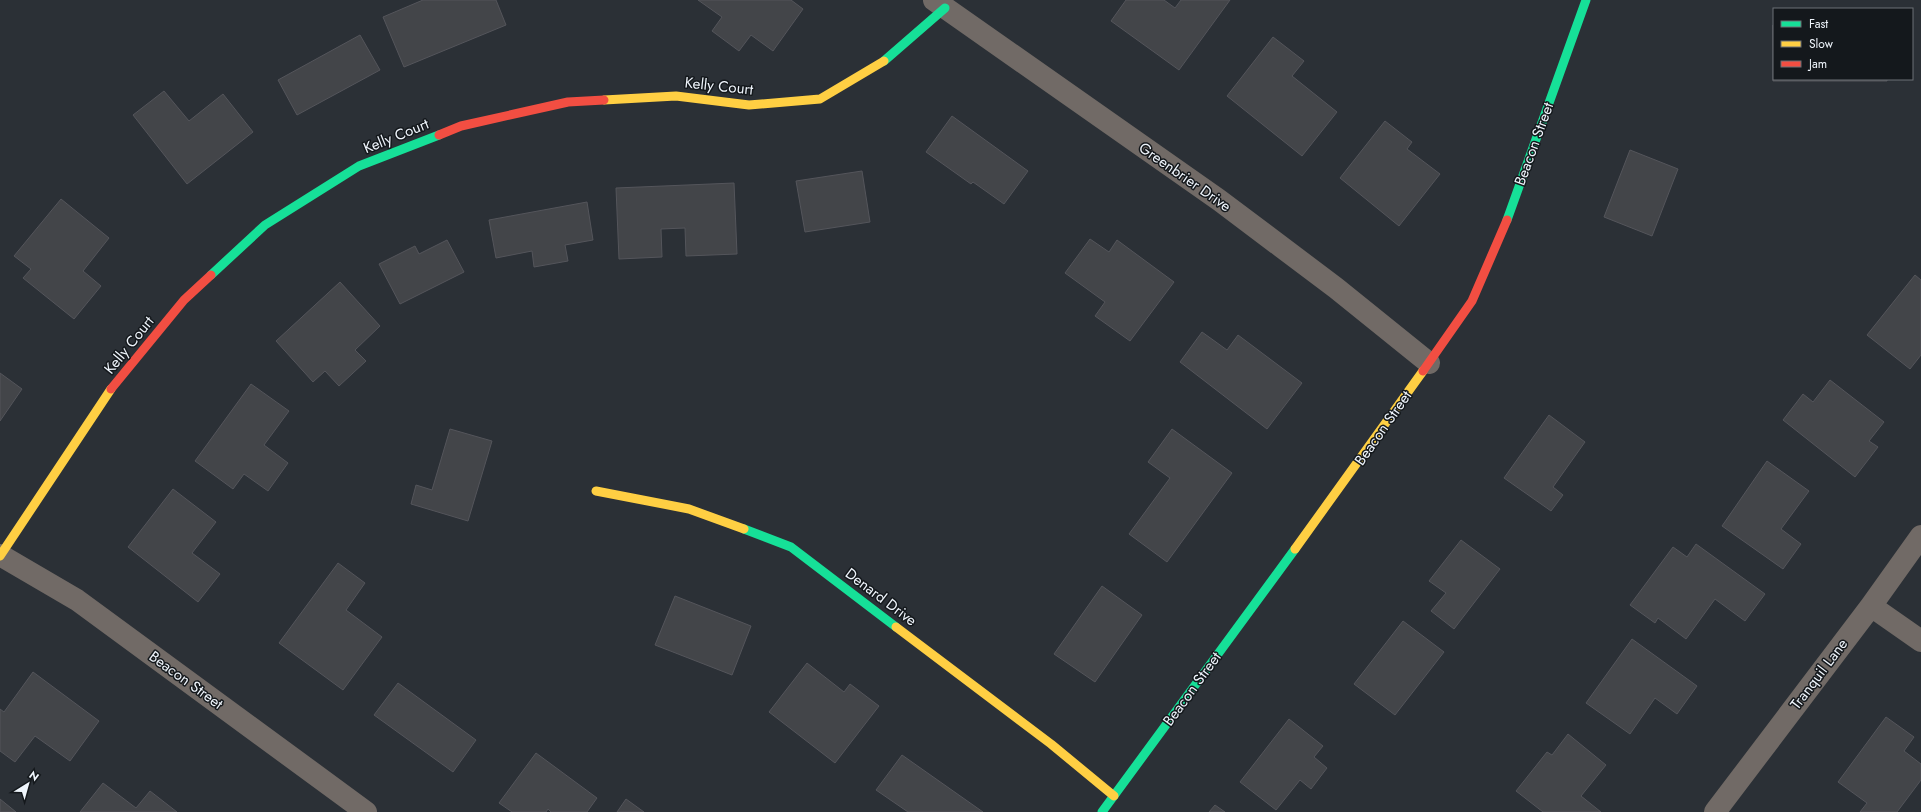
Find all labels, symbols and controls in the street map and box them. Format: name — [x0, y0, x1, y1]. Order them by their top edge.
legend — [1773, 8, 1913, 80]
text: Fast — [1809, 15, 1828, 33]
text: Slow — [1809, 35, 1834, 53]
text: Jam — [1807, 55, 1827, 73]
street label: Kelly Court — [684, 71, 755, 101]
street label: Beacon Street — [1509, 99, 1559, 189]
street label: Kelly Court — [360, 113, 432, 159]
street label: Greenbrier Drive — [1134, 137, 1236, 217]
street label: Kelly Court — [99, 311, 159, 379]
street label: Beacon Street — [1349, 386, 1417, 470]
street label: Denard Drive — [841, 563, 922, 631]
street label: Tranquil Lane — [1785, 634, 1853, 714]
street label: Beacon Street — [144, 646, 228, 715]
street label: Beacon Street — [1158, 647, 1227, 731]
north arrow — [8, 764, 48, 804]
text: N — [26, 767, 42, 785]

